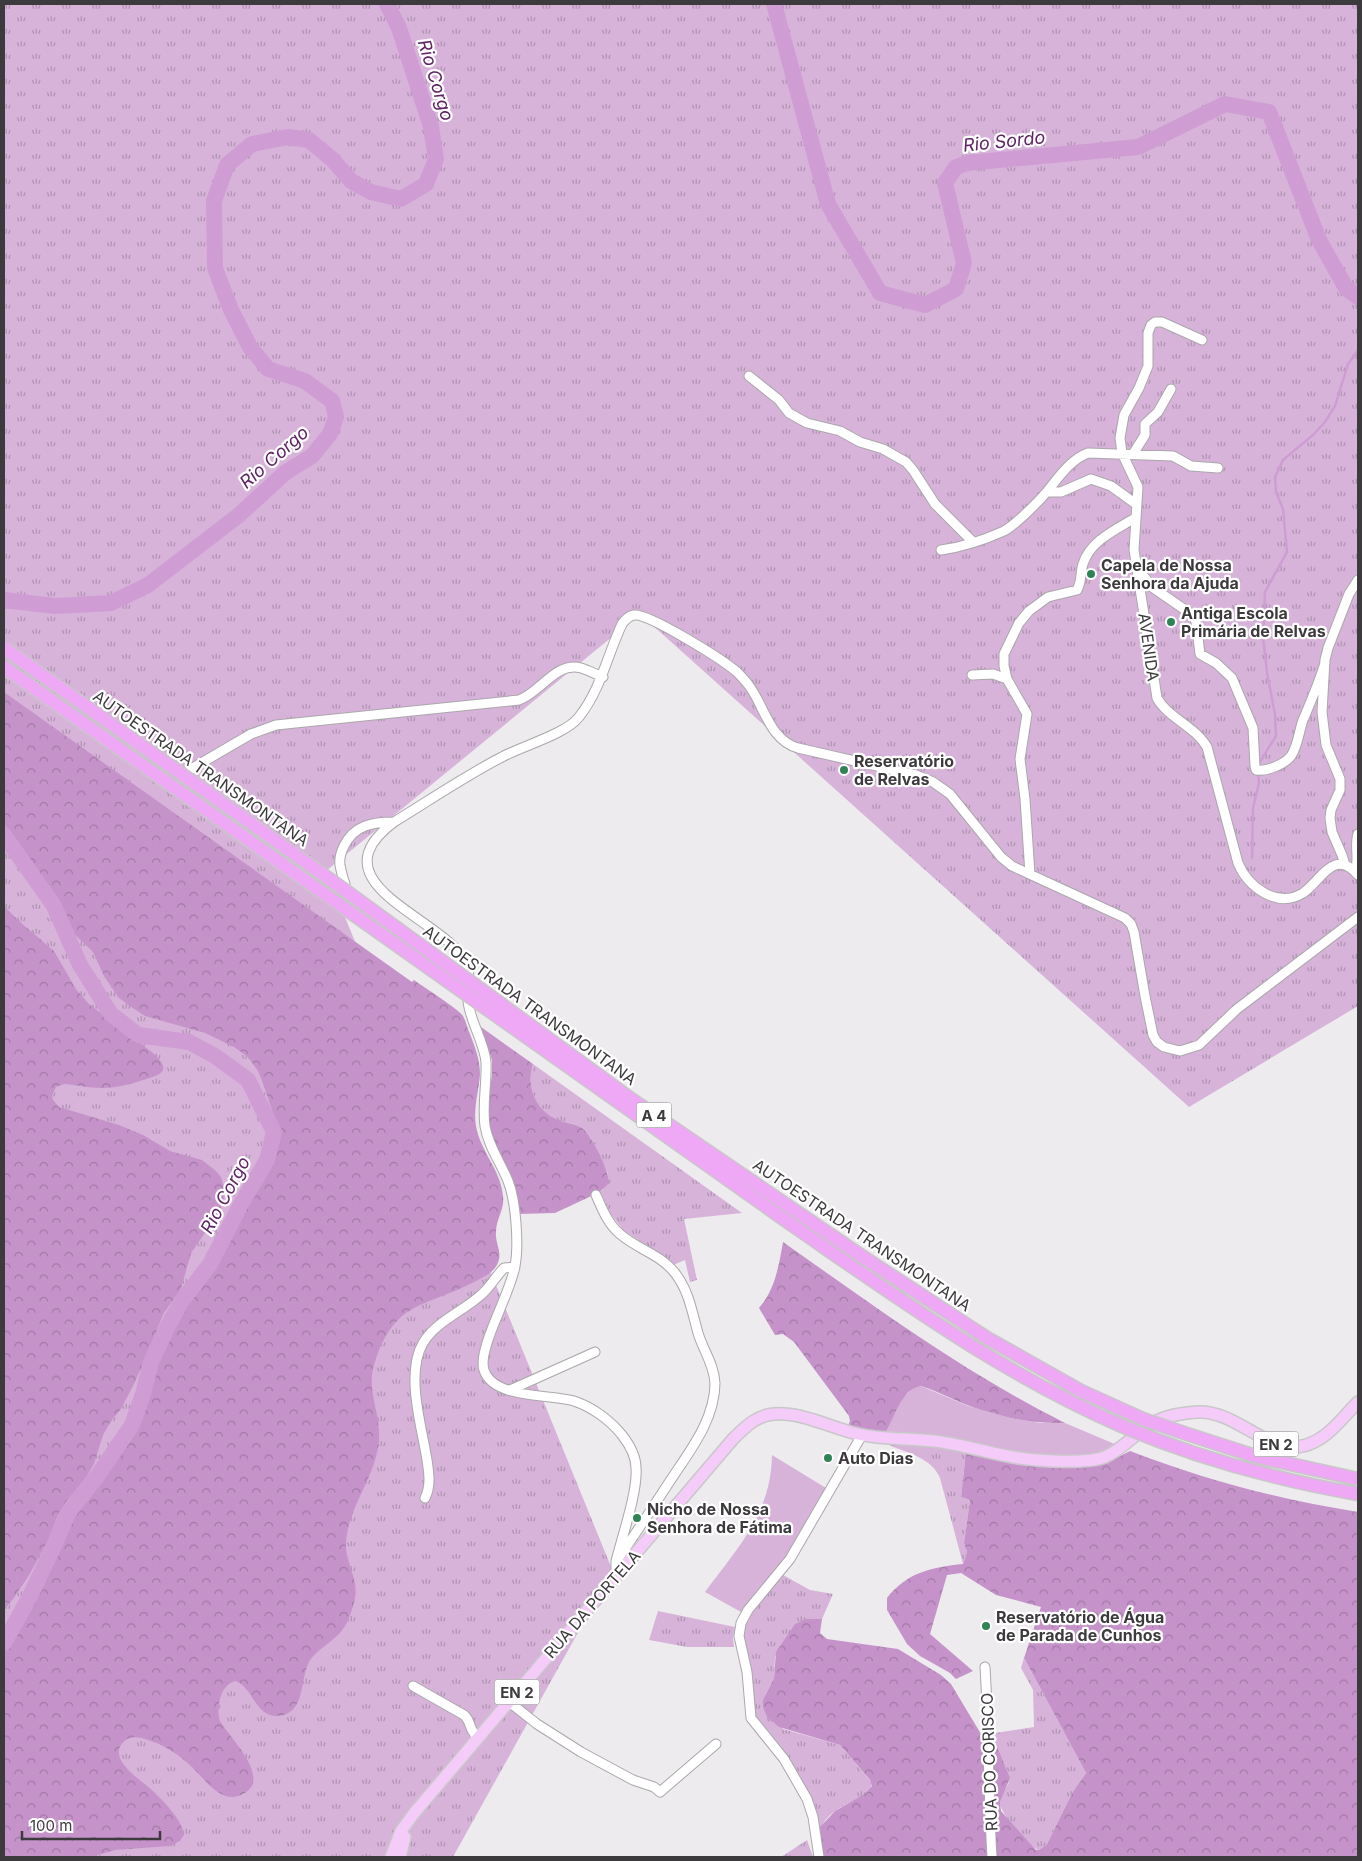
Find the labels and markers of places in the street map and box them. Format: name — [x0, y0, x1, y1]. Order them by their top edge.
place label: Capela de Nossa Senhora da Ajuda — [1101, 555, 1239, 593]
marker: Capela de Nossa Senhora da Ajuda — [1085, 568, 1097, 580]
place label: Antiga Escola Primária de Relvas — [1181, 603, 1326, 641]
marker: Antiga Escola Primária de Relvas — [1165, 616, 1177, 628]
place label: Reservatório de Relvas — [854, 751, 954, 789]
marker: Reservatório de Relvas — [838, 764, 850, 776]
place label: Auto Dias — [838, 1448, 913, 1468]
marker: Auto Dias — [822, 1452, 834, 1464]
place label: Nicho de Nossa Senhora de Fátima — [647, 1499, 792, 1537]
marker: Nicho de Nossa Senhora de Fátima — [631, 1512, 643, 1524]
place label: Reservatório de Água de Parada de Cunhos — [996, 1607, 1164, 1645]
marker: Reservatório de Água de Parada de Cunhos — [980, 1620, 992, 1632]

